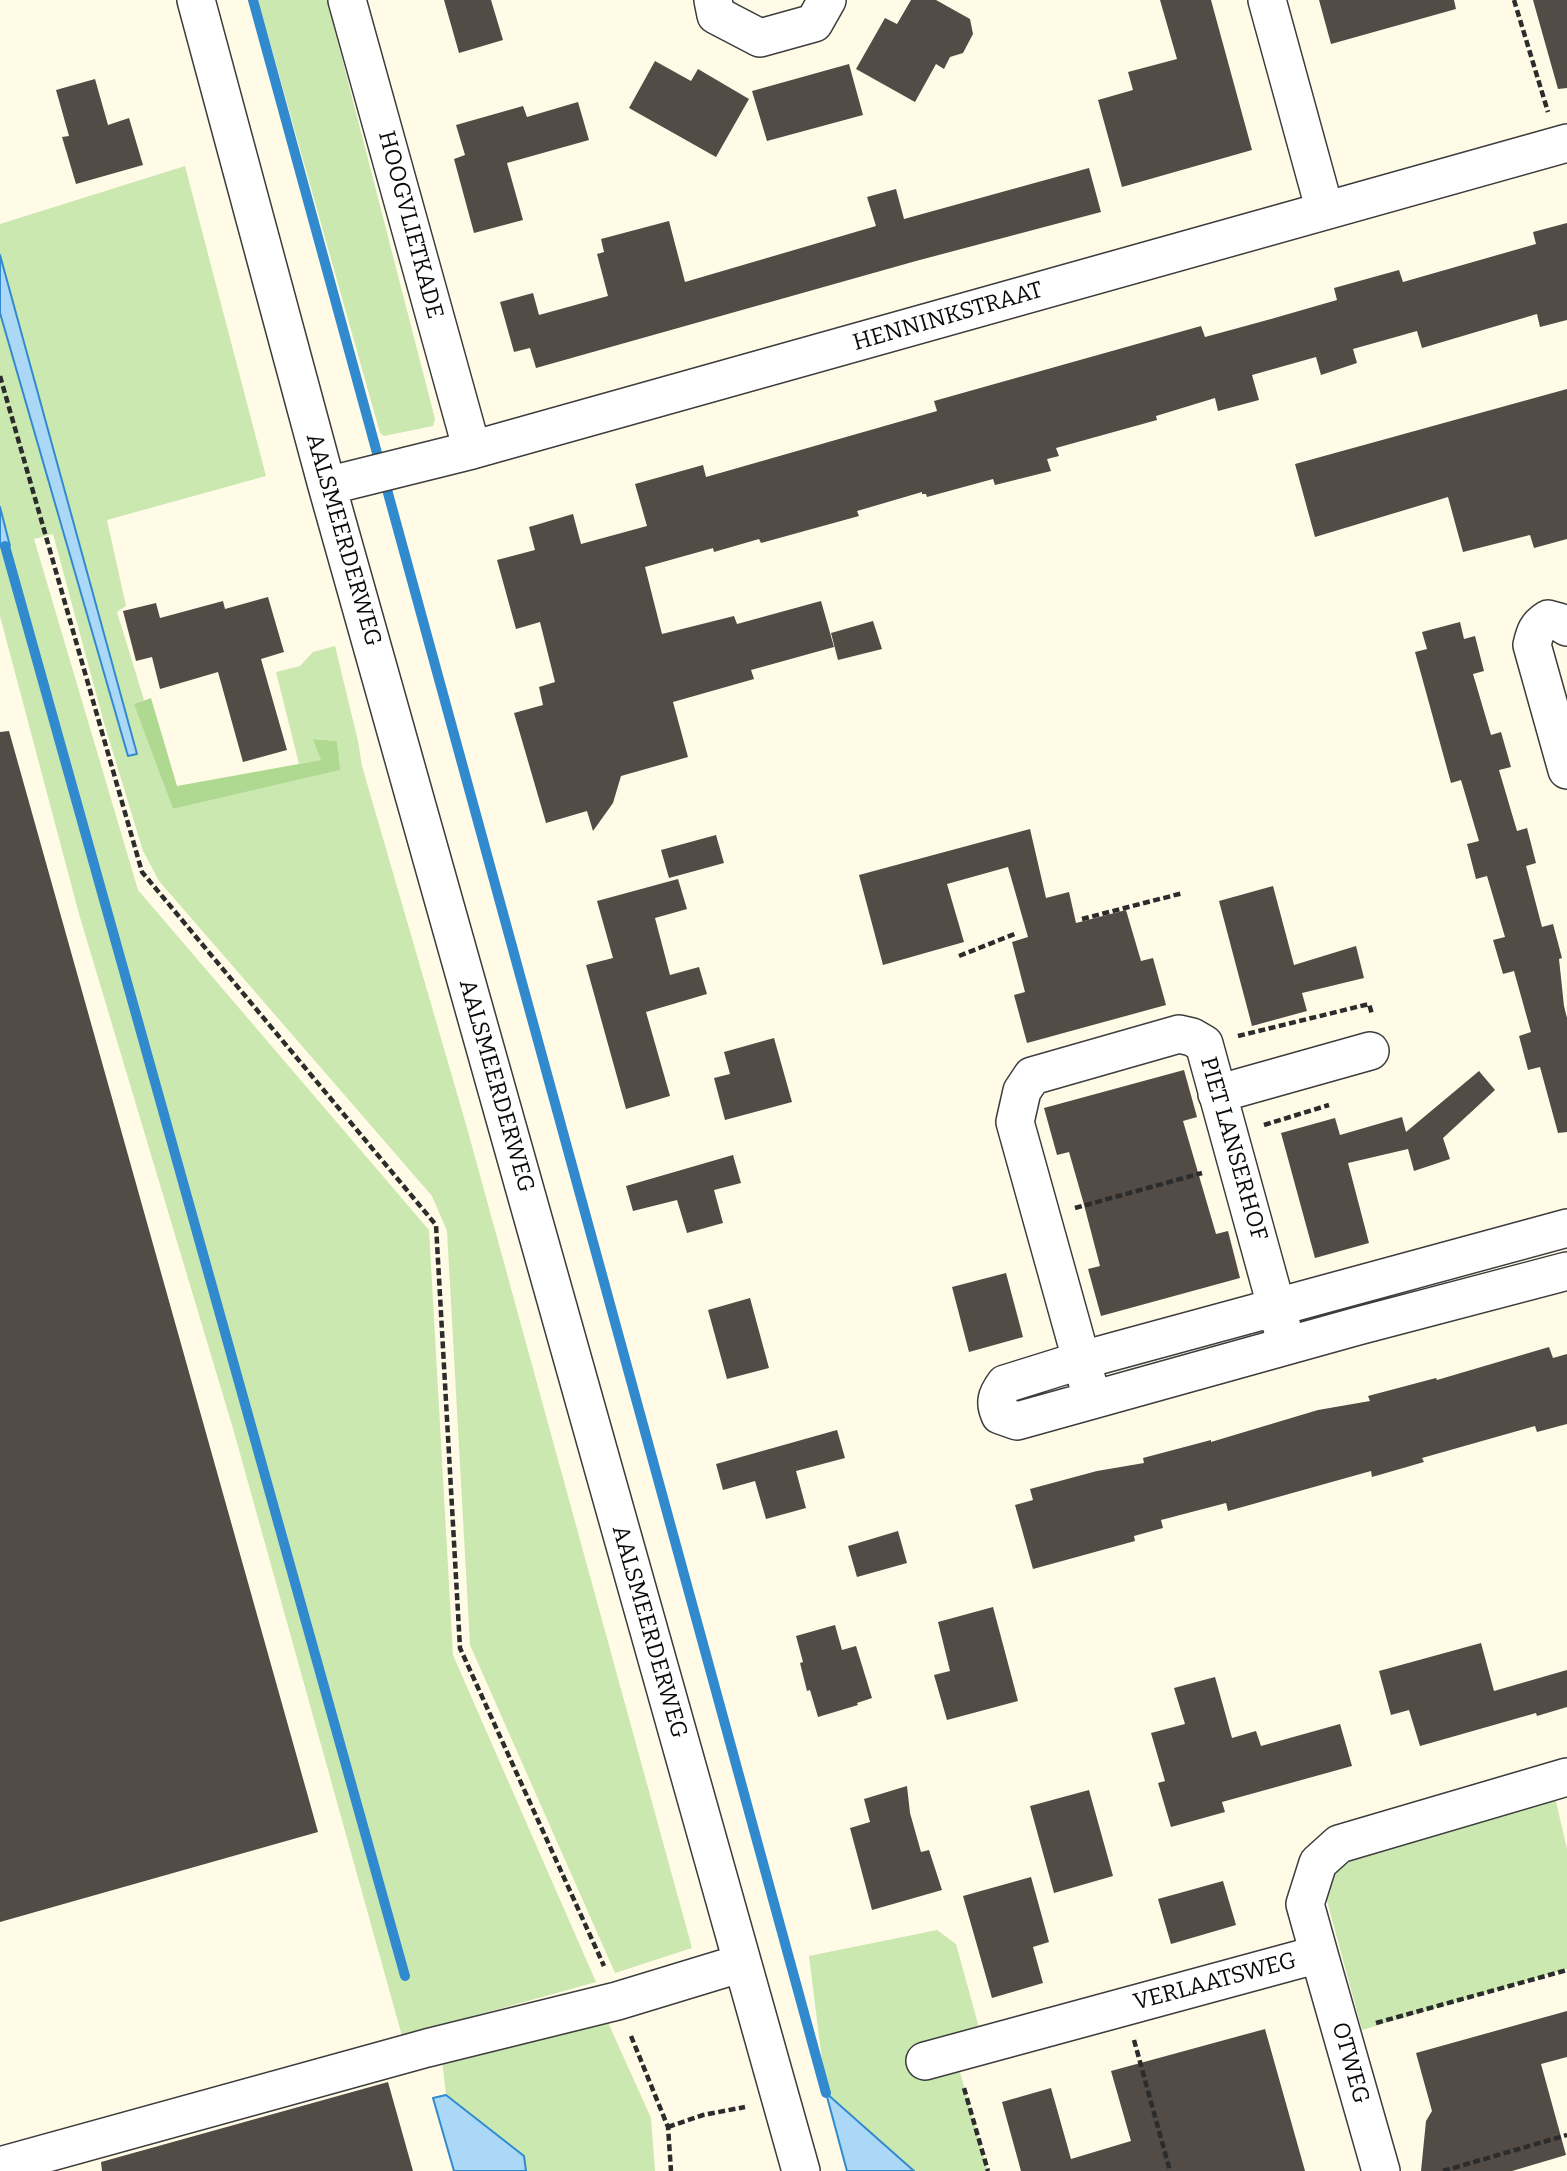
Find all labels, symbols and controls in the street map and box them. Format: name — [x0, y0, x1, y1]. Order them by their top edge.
street label: HOOGVLIETKADE — [372, 128, 448, 322]
street label: HENNINKSTRAAT — [850, 277, 1046, 357]
street label: AALSMEERDERWEG — [299, 431, 387, 649]
street label: AALSMEERDERWEG — [452, 977, 540, 1195]
street label: PIET LANSERHOF — [1194, 1054, 1272, 1244]
street label: AALSMEERDERWEG — [605, 1523, 693, 1741]
street label: VERLAATSWEG — [1131, 1947, 1299, 2017]
street label: OTWEG — [1325, 2019, 1375, 2107]

